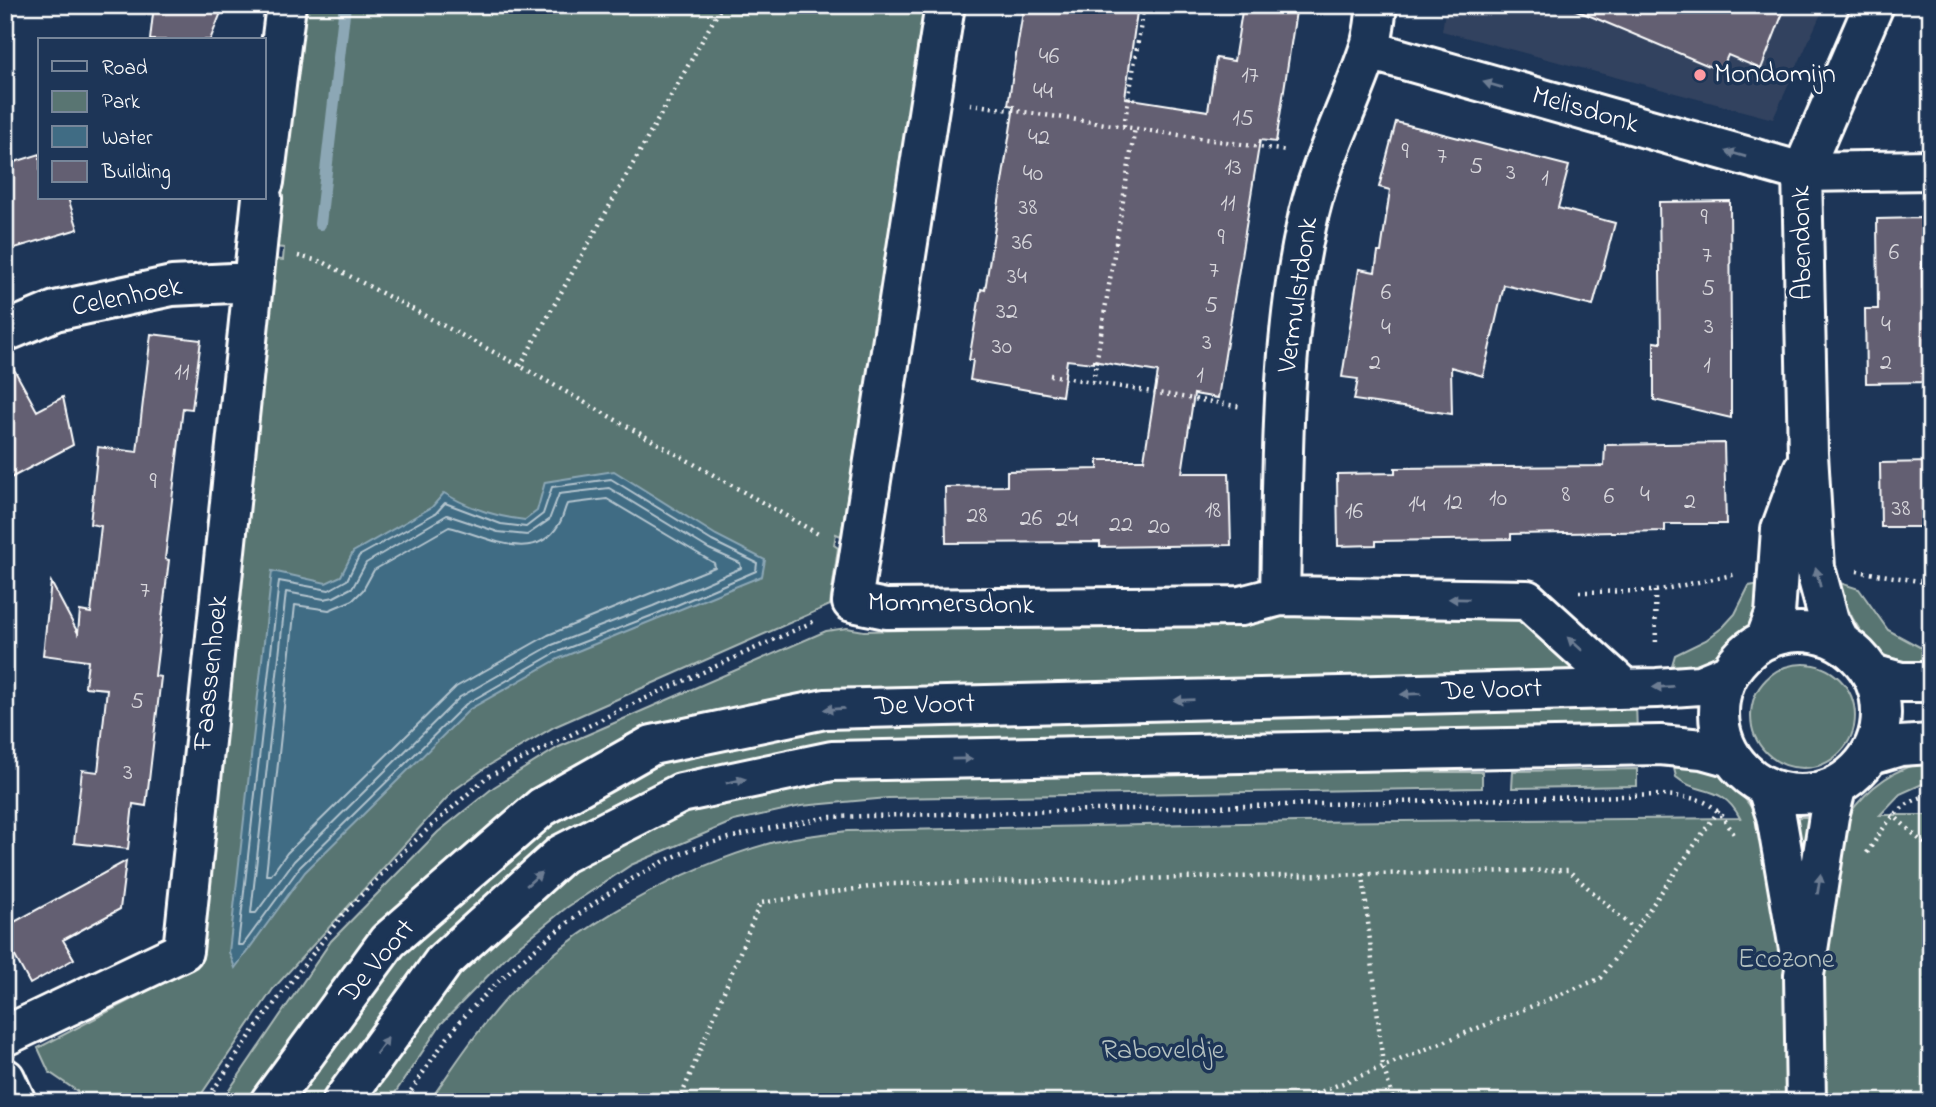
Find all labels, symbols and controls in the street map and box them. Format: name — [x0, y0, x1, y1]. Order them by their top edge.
legend — [38, 38, 266, 200]
house number: 46 — [1039, 40, 1060, 75]
text: Road — [102, 54, 148, 84]
place label: Mondomijn — [1714, 55, 1836, 96]
house number: 17 — [1241, 59, 1259, 94]
marker: Mondomijn — [1692, 67, 1708, 83]
house number: 44 — [1033, 75, 1053, 110]
street label: Melisdonk — [1527, 76, 1644, 146]
one-way arrow — [1482, 79, 1504, 90]
text: Park — [102, 88, 141, 118]
house number: 15 — [1232, 102, 1254, 137]
house number: 42 — [1028, 121, 1050, 156]
text: Water — [102, 124, 153, 154]
house number: 9 — [1401, 135, 1409, 170]
house number: 7 — [1437, 140, 1447, 175]
one-way arrow — [1725, 148, 1747, 159]
house number: 5 — [1469, 150, 1483, 185]
house number: 13 — [1224, 151, 1242, 186]
house number: 3 — [1506, 156, 1516, 191]
house number: 40 — [1023, 157, 1043, 192]
text: Building — [101, 158, 171, 190]
house number: 1 — [1541, 162, 1549, 197]
street label: Abendonk — [1781, 185, 1824, 301]
house number: 11 — [1220, 187, 1236, 222]
house number: 38 — [1019, 191, 1037, 226]
house number: 9 — [1700, 201, 1708, 236]
street label: Vermulstdonk — [1268, 214, 1330, 376]
house number: 9 — [1217, 221, 1225, 256]
house number: 36 — [1012, 226, 1033, 261]
house number: 6 — [1889, 236, 1900, 271]
house number: 7 — [1702, 239, 1712, 274]
house number: 7 — [1209, 254, 1219, 289]
house number: 34 — [1007, 260, 1027, 295]
street label: Celenhoek — [68, 267, 186, 329]
house number: 5 — [1701, 272, 1715, 307]
house number: 6 — [1381, 276, 1392, 311]
house number: 5 — [1204, 289, 1218, 324]
house number: 32 — [996, 295, 1018, 330]
house number: 4 — [1881, 308, 1891, 343]
house number: 3 — [1704, 310, 1714, 345]
house number: 4 — [1381, 311, 1391, 346]
house number: 3 — [1202, 326, 1212, 361]
house number: 30 — [992, 330, 1012, 365]
house number: 2 — [1369, 346, 1381, 381]
house number: 2 — [1880, 346, 1892, 381]
house number: 1 — [1703, 349, 1711, 384]
house number: 11 — [174, 356, 190, 391]
house number: 1 — [1196, 359, 1204, 394]
house number: 9 — [149, 465, 157, 500]
house number: 8 — [1562, 478, 1571, 513]
house number: 4 — [1640, 478, 1650, 513]
house number: 6 — [1604, 480, 1615, 515]
house number: 10 — [1489, 482, 1507, 517]
house number: 2 — [1684, 485, 1696, 520]
house number: 12 — [1443, 486, 1463, 521]
house number: 14 — [1408, 488, 1426, 523]
house number: 38 — [1892, 492, 1910, 527]
house number: 18 — [1205, 494, 1221, 529]
house number: 16 — [1345, 495, 1364, 530]
house number: 28 — [967, 499, 987, 534]
house number: 26 — [1020, 502, 1043, 537]
house number: 24 — [1056, 503, 1078, 538]
house number: 22 — [1109, 508, 1133, 543]
house number: 20 — [1148, 510, 1170, 545]
one-way arrow — [1812, 566, 1823, 588]
house number: 7 — [140, 574, 150, 609]
street label: Mommersdonk — [867, 583, 1036, 627]
street label: Faassenhoek — [183, 593, 241, 754]
one-way arrow — [1447, 593, 1469, 605]
one-way arrow — [1566, 636, 1584, 652]
street label: De Voort — [1440, 669, 1543, 713]
one-way arrow — [1652, 682, 1674, 693]
street label: De Voort — [873, 684, 976, 728]
house number: 5 — [130, 685, 144, 720]
one-way arrow — [1400, 688, 1422, 699]
one-way arrow — [1172, 694, 1194, 705]
one-way arrow — [823, 704, 845, 715]
one-way arrow — [951, 753, 973, 765]
house number: 3 — [123, 756, 133, 791]
one-way arrow — [725, 776, 747, 787]
one-way arrow — [526, 872, 543, 887]
one-way arrow — [1814, 873, 1825, 895]
street label: De Voort — [329, 910, 426, 1014]
park label: Ecozone — [1738, 940, 1835, 981]
park label: Raboveldje — [1102, 1031, 1225, 1072]
one-way arrow — [375, 1037, 389, 1055]

